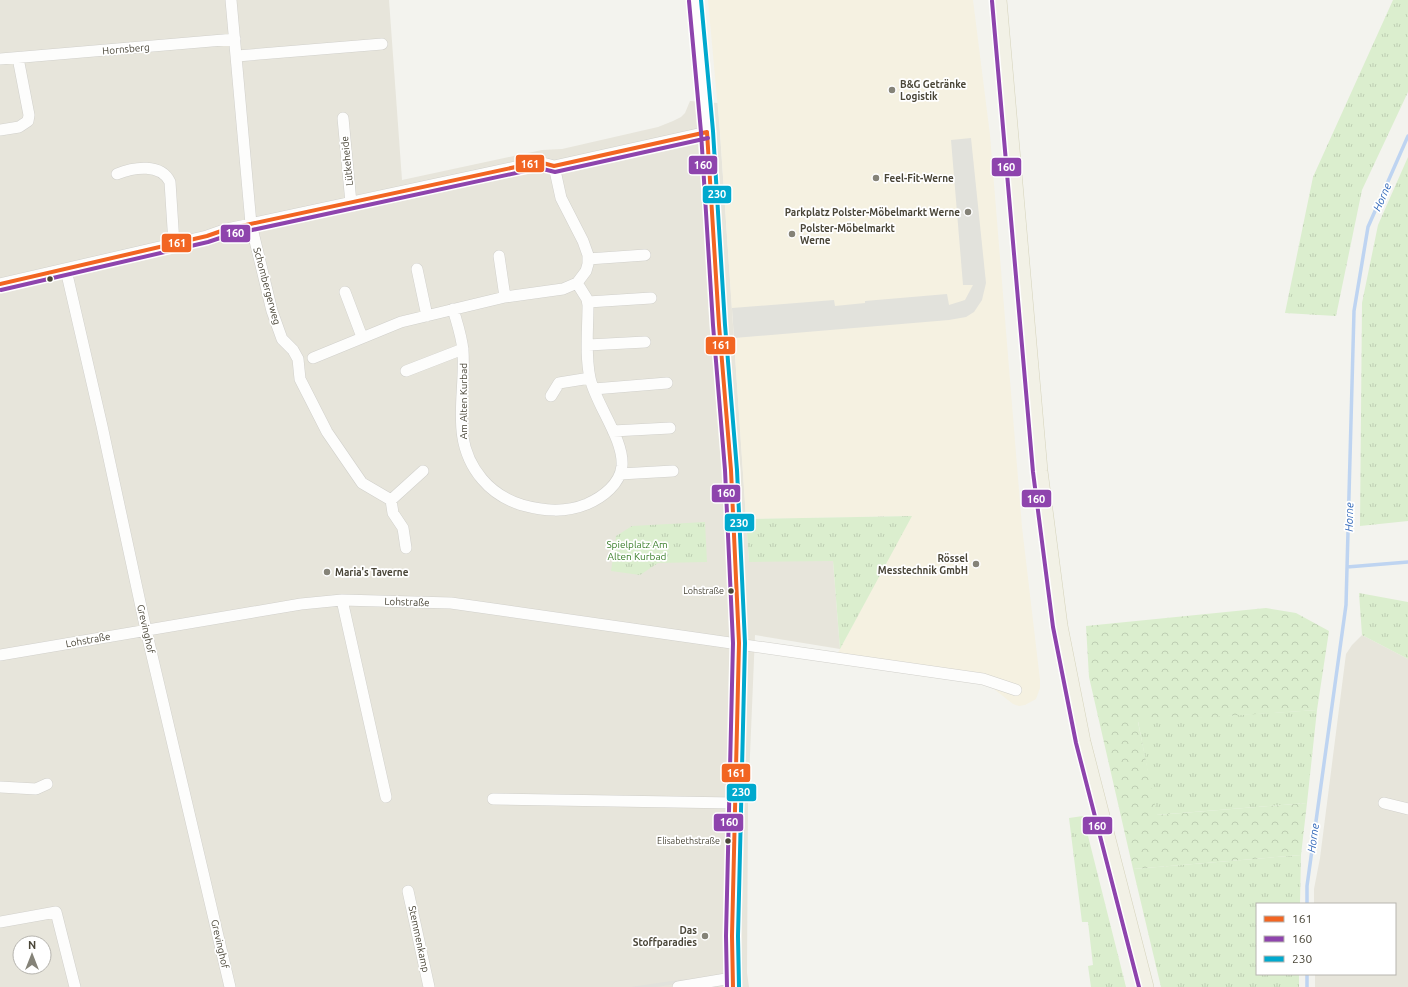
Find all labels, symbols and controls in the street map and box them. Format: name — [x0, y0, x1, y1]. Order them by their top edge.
street label: Hornsberg — [102, 41, 150, 57]
place label: B&G Getränke Logistik — [900, 79, 966, 102]
marker: B&G Getränke Logistik — [887, 85, 897, 95]
street label: Lütkeheide — [339, 135, 355, 187]
line badge: 161 — [515, 154, 545, 173]
line badge: 160 — [688, 155, 718, 175]
line badge: 160 — [991, 157, 1022, 177]
text: 161 — [521, 158, 539, 170]
text: 160 — [694, 159, 712, 171]
text: 160 — [997, 161, 1015, 173]
marker: Feel-Fit-Werne — [871, 173, 881, 183]
place label: Feel-Fit-Werne — [884, 173, 954, 184]
water label: Horne — [1371, 181, 1394, 213]
line badge: 230 — [702, 185, 732, 204]
text: 230 — [708, 188, 726, 200]
place label: Parkplatz Polster-Möbelmarkt Werne — [785, 207, 960, 218]
marker: Parkplatz Polster-Möbelmarkt Werne — [963, 207, 973, 217]
place label: Polster-Möbelmarkt Werne — [800, 223, 896, 246]
line badge: 160 — [220, 224, 251, 243]
text: 160 — [226, 227, 244, 239]
marker: Polster-Möbelmarkt Werne — [787, 229, 797, 239]
line badge: 161 — [161, 233, 192, 253]
text: 161 — [168, 237, 186, 249]
street label: Schombergerweg — [251, 246, 283, 326]
unlabelled marker — [45, 274, 55, 284]
line badge: 161 — [705, 336, 736, 355]
text: 161 — [712, 339, 730, 351]
street label: Am Alten Kurbad — [458, 363, 469, 439]
line badge: 160 — [711, 484, 741, 503]
text: 160 — [717, 487, 735, 499]
line badge: 160 — [1021, 489, 1052, 508]
text: 160 — [1027, 493, 1045, 505]
water label: Horne — [1343, 502, 1355, 532]
line badge: 230 — [724, 513, 755, 532]
text: 230 — [730, 517, 748, 529]
park label: Spielplatz Am Alten Kurbad — [606, 539, 668, 562]
place label: Rössel Messtechnik GmbH — [878, 553, 968, 576]
marker: Rössel Messtechnik GmbH — [971, 559, 981, 569]
marker: Maria's Taverne — [322, 567, 332, 577]
place label: Maria's Taverne — [335, 567, 409, 578]
place label: Lohstraße — [683, 586, 724, 596]
marker: Lohstraße — [726, 586, 736, 596]
street label: Lohstraße — [384, 596, 430, 608]
street label: Grevinghof — [135, 603, 157, 655]
street label: Lohstraße — [65, 631, 111, 649]
line badge: 161 — [721, 763, 751, 783]
text: 161 — [727, 767, 745, 779]
line badge: 230 — [726, 783, 757, 802]
text: 230 — [732, 786, 750, 798]
line badge: 160 — [713, 813, 744, 832]
text: 160 — [720, 816, 738, 828]
line badge: 160 — [1082, 816, 1113, 835]
text: 160 — [1088, 820, 1106, 832]
water label: Horne — [1305, 822, 1321, 853]
place label: Elisabethstraße — [657, 836, 720, 846]
marker: Elisabethstraße — [723, 836, 733, 846]
legend — [1256, 903, 1396, 975]
street label: Stemmenkamp — [407, 905, 431, 973]
text: 161 — [1292, 912, 1312, 925]
street label: Grevinghof — [209, 918, 231, 970]
place label: Das Stoffparadies — [633, 925, 697, 948]
marker: Das Stoffparadies — [700, 931, 710, 941]
text: 160 — [1292, 932, 1313, 945]
north arrow — [12, 935, 52, 975]
text: N — [28, 939, 36, 951]
text: 230 — [1292, 952, 1313, 965]

